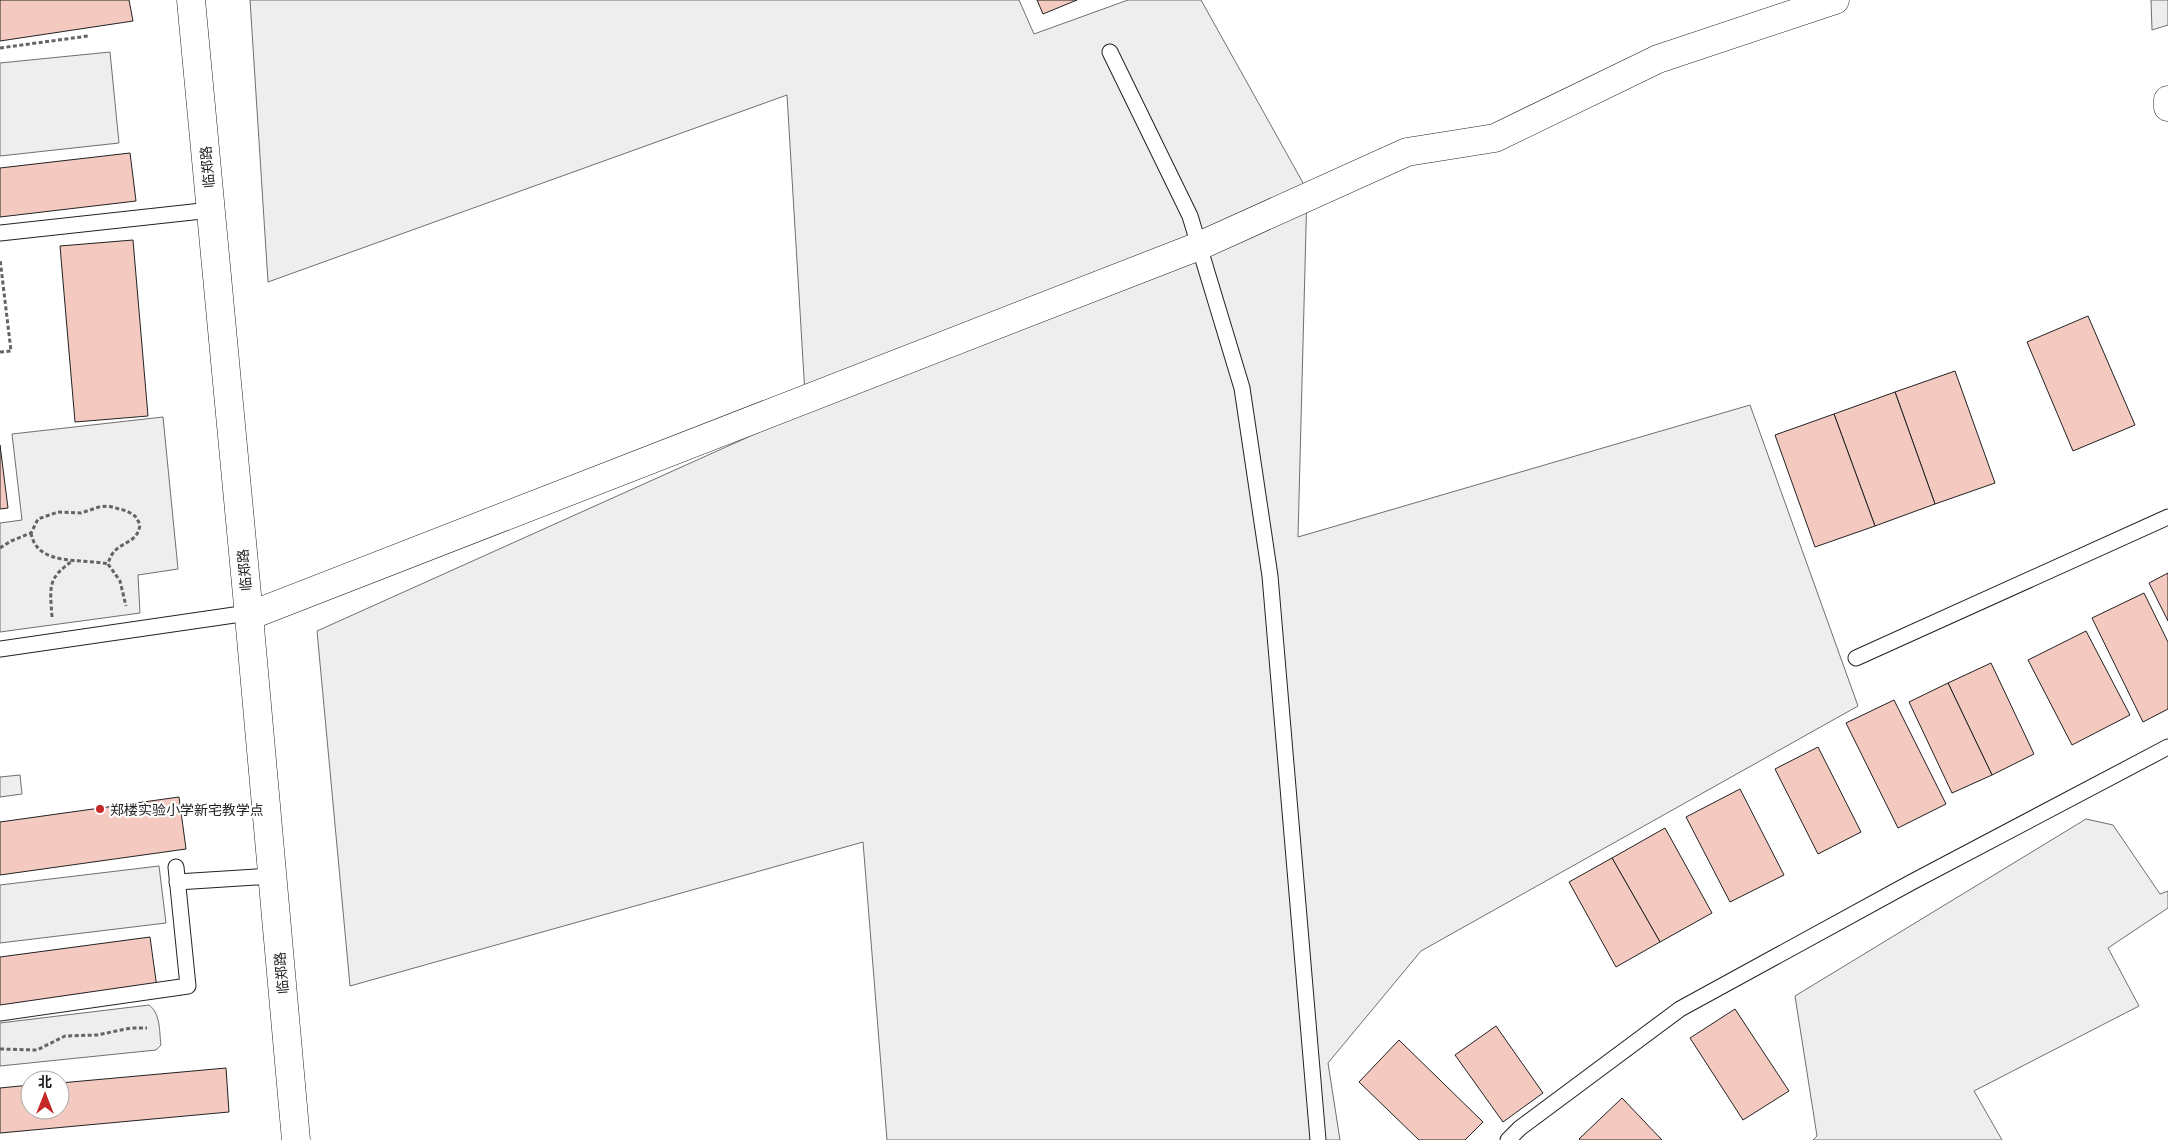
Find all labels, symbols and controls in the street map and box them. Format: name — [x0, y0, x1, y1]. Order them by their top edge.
street label: 临郑路 — [196, 145, 218, 189]
street label: 临郑路 — [233, 548, 255, 592]
place label: 郑楼实验小学新宅教学点 — [110, 800, 264, 819]
marker: 郑楼实验小学新宅教学点 — [94, 803, 106, 815]
street label: 临郑路 — [270, 951, 292, 995]
north arrow — [20, 1070, 70, 1120]
text: 北 — [38, 1072, 52, 1091]

